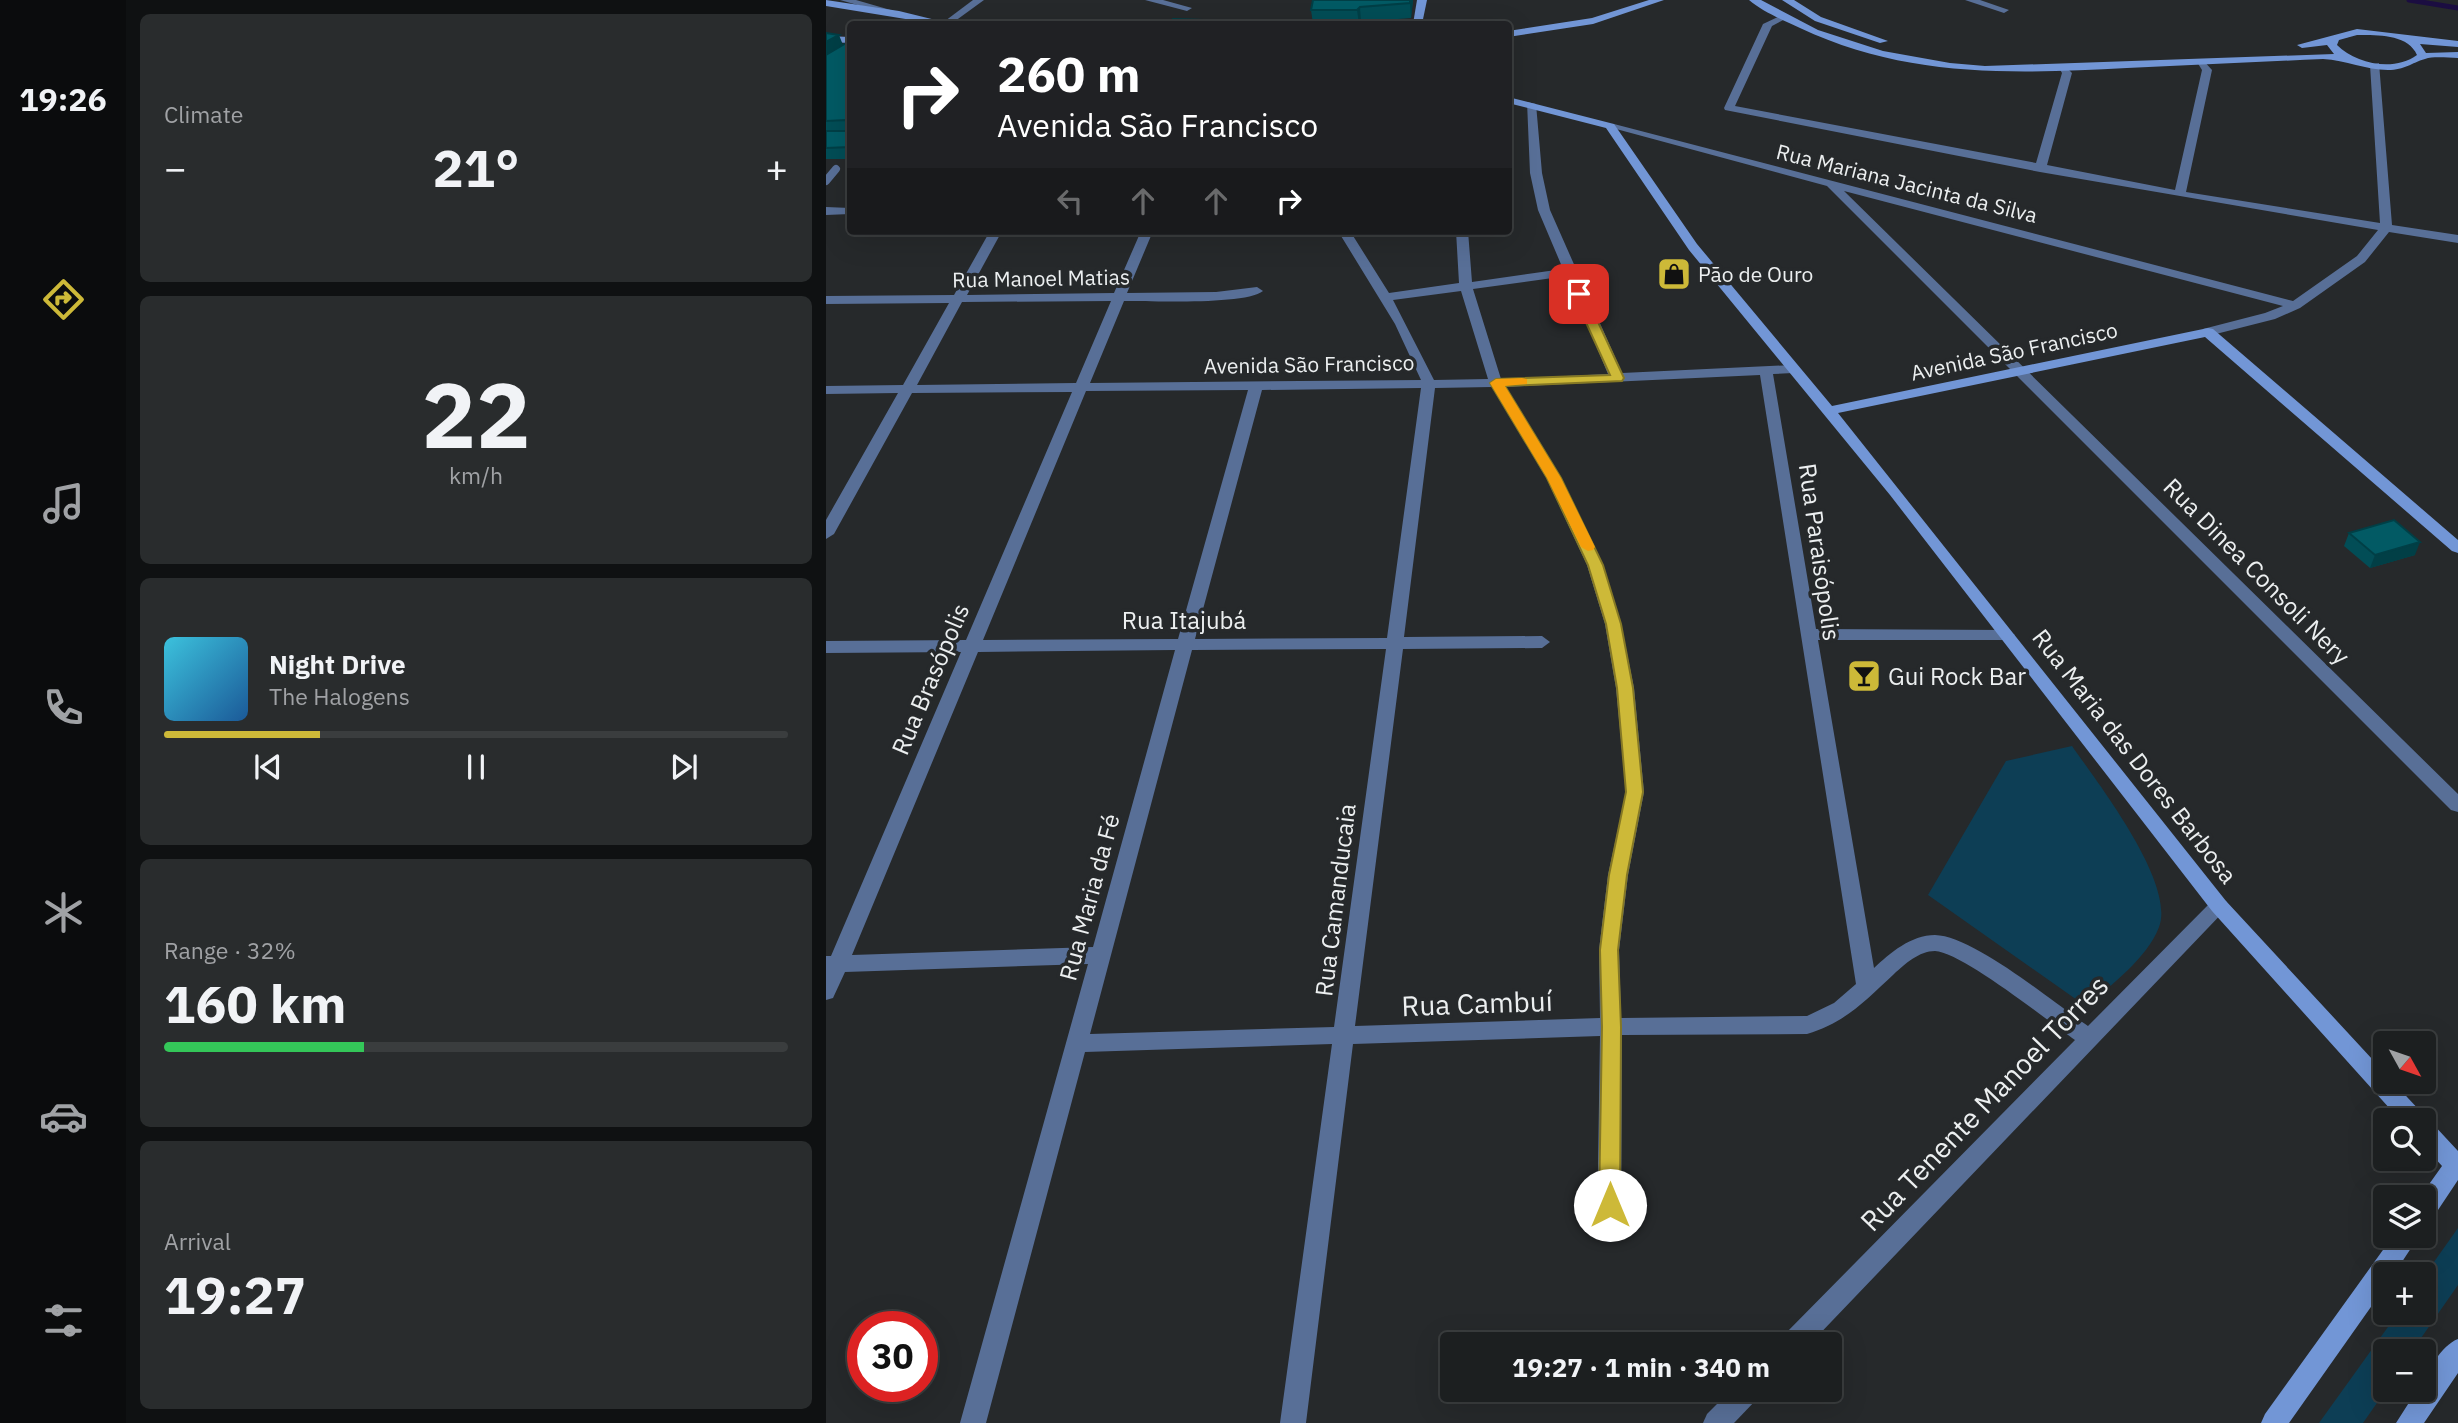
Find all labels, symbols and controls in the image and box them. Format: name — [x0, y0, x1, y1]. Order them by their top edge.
text: 260 m — [997, 42, 1141, 105]
icon: right — [882, 49, 973, 140]
text: 19:26 — [19, 78, 107, 120]
text: Climate — [164, 99, 243, 129]
text: Avenida São Francisco — [997, 104, 1318, 146]
text: 21° — [433, 134, 519, 201]
street label: Rua Mariana Jacinta da Silva — [1774, 137, 2040, 229]
text: − — [164, 143, 187, 192]
text: + — [765, 143, 788, 192]
icon: left — [1051, 182, 1089, 220]
icon: ahead — [1124, 182, 1162, 220]
icon: ahead — [1197, 182, 1235, 220]
icon: right — [1270, 182, 1308, 220]
shop icon: Pão de Ouro — [1655, 255, 1693, 293]
place label: Pão de Ouro — [1698, 260, 1813, 288]
street label: Rua Manoel Matias — [952, 262, 1130, 294]
pin — [1549, 264, 1609, 324]
icon: directions — [39, 275, 88, 324]
icon: arrive — [1560, 275, 1598, 313]
street label: Avenida São Francisco — [1908, 315, 2120, 387]
street label: Avenida São Francisco — [1203, 348, 1415, 380]
text: 22 — [421, 355, 531, 473]
text: km/h — [449, 460, 503, 490]
street label: Rua Paraisópolis — [1792, 461, 1848, 643]
street label: Rua Dinea Consoli Nery — [2157, 471, 2357, 671]
icon: music — [39, 479, 88, 528]
street label: Rua Brasópolis — [884, 598, 976, 760]
street label: Rua Itajubá — [1122, 604, 1247, 636]
street label: Rua Maria das Dores Barbosa — [2025, 622, 2245, 890]
text: Night Drive — [269, 647, 406, 681]
bar icon: Gui Rock Bar — [1845, 657, 1883, 695]
place label: Gui Rock Bar — [1888, 660, 2026, 692]
text: The Halogens — [269, 681, 410, 711]
icon: phone — [39, 683, 88, 732]
icon: previous — [249, 748, 287, 786]
icon: pause — [457, 748, 495, 786]
icon: next — [665, 748, 703, 786]
street label: Rua Camanducaia — [1307, 802, 1363, 998]
street label: Rua Maria da Fé — [1051, 810, 1127, 984]
icon: climate — [39, 888, 88, 937]
text: Range · 32% — [164, 935, 296, 965]
street label: Rua Tenente Manoel Torres — [1852, 967, 2116, 1239]
text: 160 km — [164, 970, 346, 1037]
street label: Rua Cambuí — [1401, 982, 1553, 1024]
north arrow — [2373, 1031, 2436, 1094]
map controls — [2373, 1031, 2436, 1402]
icon: car — [39, 1092, 88, 1141]
button: search — [2373, 1108, 2436, 1171]
position arrow — [1573, 1168, 1647, 1242]
button: layers — [2373, 1185, 2436, 1248]
text: Arrival — [164, 1226, 231, 1256]
text: 19:27 — [164, 1261, 306, 1328]
button: + — [2373, 1262, 2436, 1325]
icon: filters — [39, 1296, 88, 1345]
speed limit sign: 30 — [847, 1311, 938, 1402]
button: − — [2373, 1339, 2436, 1402]
text: 19:27 · 1 min · 340 m — [1512, 1350, 1770, 1384]

